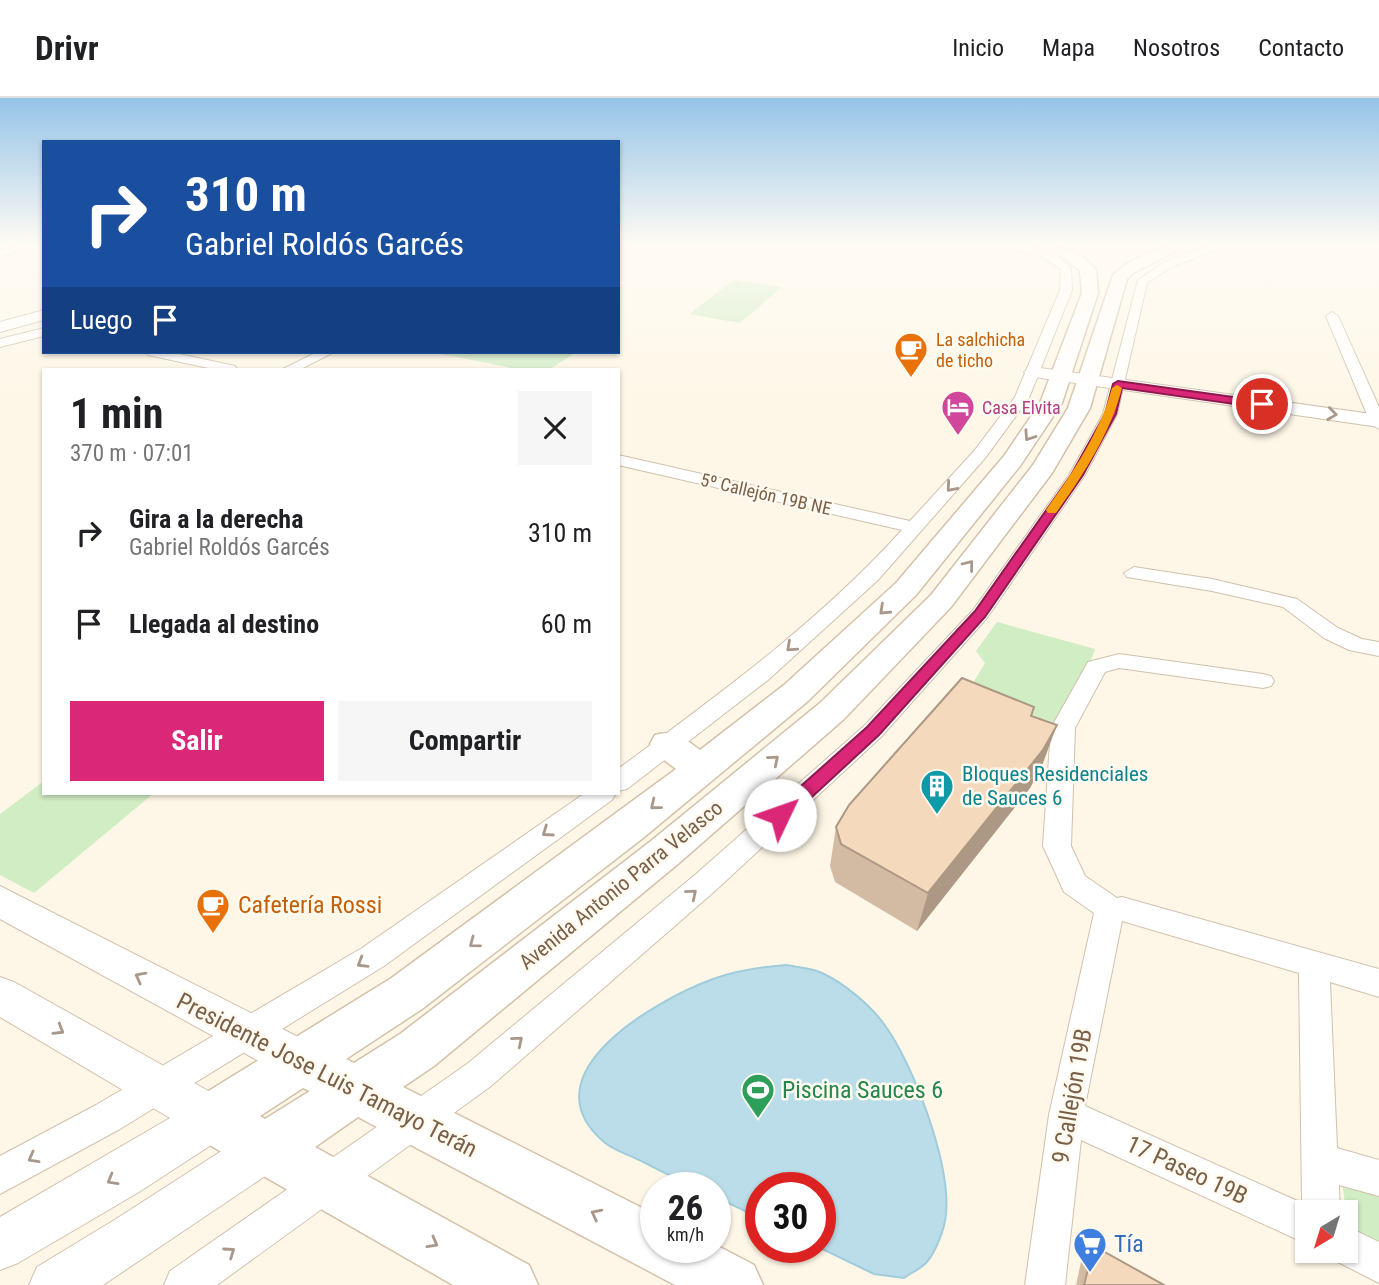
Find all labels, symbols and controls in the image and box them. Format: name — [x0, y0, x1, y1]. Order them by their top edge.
text: Drivr — [35, 29, 99, 68]
text: Inicio — [952, 34, 1004, 62]
text: Mapa — [1042, 34, 1095, 62]
text: Nosotros — [1133, 34, 1220, 62]
text: Contacto — [1258, 34, 1344, 62]
text: 310 m — [185, 166, 307, 223]
icon: right — [70, 168, 161, 259]
text: Gabriel Roldós Garcés — [185, 225, 464, 263]
icon: arrive — [146, 301, 184, 339]
text: Luego — [70, 305, 132, 335]
place label: La salchicha de ticho — [936, 329, 1025, 371]
cafe icon: La salchicha de ticho — [892, 330, 930, 379]
pin — [1232, 374, 1292, 434]
icon: arrive — [1243, 385, 1281, 423]
hotel icon: Casa Elvita — [939, 388, 977, 437]
text: 1 min — [70, 389, 163, 438]
button: close — [518, 391, 592, 465]
place label: Casa Elvita — [982, 397, 1061, 418]
one-way arrow — [1326, 407, 1337, 422]
one-way arrow — [1024, 428, 1037, 441]
text: 370 m · 07:01 — [70, 440, 194, 467]
street label: 5º Callejón 19B NE — [699, 469, 833, 519]
one-way arrow — [947, 478, 959, 491]
text: Gira a la derecha — [129, 504, 303, 534]
icon: right — [70, 514, 108, 552]
text: 310 m — [528, 518, 592, 548]
text: Gabriel Roldós Garcés — [129, 534, 330, 561]
one-way arrow — [961, 560, 974, 573]
one-way arrow — [879, 602, 892, 614]
icon: arrive — [70, 605, 108, 643]
text: Llegada al destino — [129, 609, 319, 639]
text: 60 m — [541, 609, 592, 639]
one-way arrow — [786, 639, 799, 651]
button: Salir — [70, 701, 324, 781]
button: Compartir — [338, 701, 592, 781]
one-way arrow — [766, 756, 779, 768]
place label: Bloques Residenciales de Sauces 6 — [962, 762, 1148, 810]
building icon: Bloques Residenciales de Sauces 6 — [918, 767, 956, 816]
position arrow — [743, 778, 817, 852]
street label: Avenida Antonio Parra Velasco — [515, 796, 727, 974]
one-way arrow — [651, 797, 663, 810]
one-way arrow — [542, 824, 555, 836]
cafe icon: Cafetería Rossi — [194, 886, 232, 935]
one-way arrow — [684, 890, 697, 902]
place label: Cafetería Rossi — [238, 891, 382, 919]
one-way arrow — [469, 935, 482, 948]
one-way arrow — [356, 955, 369, 968]
one-way arrow — [135, 972, 147, 985]
street label: Presidente Jose Luis Tamayo Terán — [172, 987, 482, 1163]
one-way arrow — [51, 1022, 64, 1035]
street label: 9 Callejón 19B — [1046, 1027, 1098, 1165]
one-way arrow — [510, 1037, 523, 1049]
sports icon: Piscina Sauces 6 — [739, 1071, 777, 1120]
place label: Piscina Sauces 6 — [782, 1076, 943, 1104]
street label: 17 Paseo 19B — [1122, 1130, 1252, 1210]
one-way arrow — [27, 1150, 40, 1163]
one-way arrow — [107, 1172, 120, 1185]
speed limit sign: 30 — [745, 1172, 836, 1263]
text: 26 — [668, 1188, 703, 1229]
north arrow — [1295, 1200, 1358, 1264]
map controls — [1295, 1200, 1358, 1263]
one-way arrow — [591, 1208, 603, 1222]
text: km/h — [667, 1224, 704, 1245]
supermarket icon: Tía — [1071, 1225, 1109, 1274]
place label: Tía — [1114, 1230, 1144, 1258]
one-way arrow — [426, 1235, 438, 1248]
one-way arrow — [222, 1248, 234, 1260]

